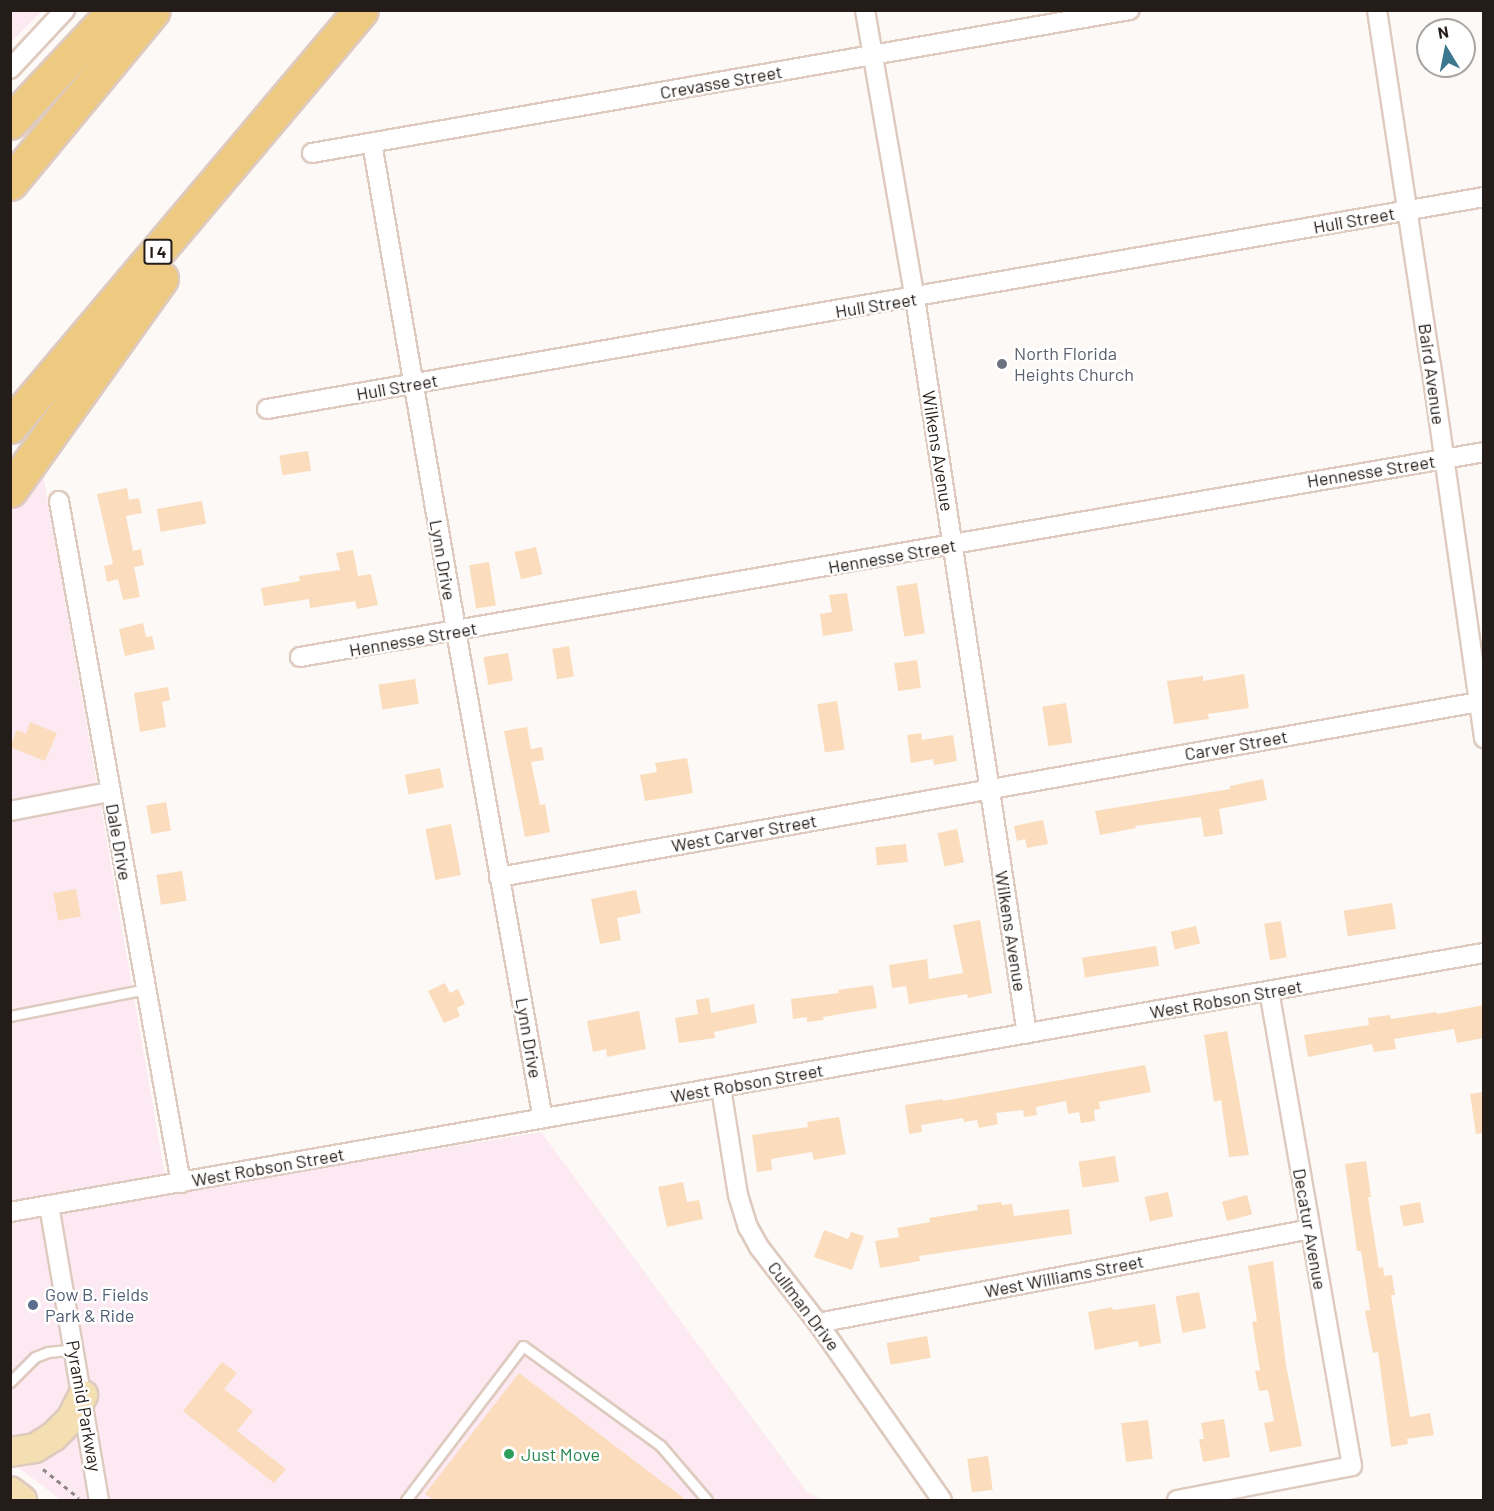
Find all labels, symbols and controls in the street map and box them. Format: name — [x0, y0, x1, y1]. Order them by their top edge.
north arrow — [1416, 18, 1476, 78]
text: N — [1436, 21, 1450, 42]
street label: Crevasse Street — [658, 61, 784, 103]
street label: Hull Street — [1312, 202, 1396, 238]
road number: I 4 — [143, 239, 173, 265]
street label: Hull Street — [834, 288, 918, 322]
street label: Baird Avenue — [1414, 322, 1450, 426]
place label: North Florida Heights Church — [1014, 343, 1134, 386]
marker: North Florida Heights Church — [995, 357, 1009, 371]
street label: Hull Street — [355, 369, 439, 405]
street label: Wilkens Avenue — [918, 389, 958, 513]
street label: Hennesse Street — [1305, 450, 1437, 492]
street label: Lynn Drive — [425, 518, 461, 602]
street label: Hennesse Street — [826, 534, 958, 578]
street label: Hennesse Street — [347, 617, 479, 661]
street label: Carver Street — [1183, 725, 1289, 765]
street label: Dale Drive — [102, 802, 136, 882]
street label: West Carver Street — [670, 810, 818, 856]
street label: Wilkens Avenue — [991, 869, 1031, 993]
street label: West Robson Street — [1148, 975, 1304, 1023]
street label: Lynn Drive — [511, 996, 547, 1080]
street label: West Robson Street — [669, 1059, 825, 1107]
street label: West Robson Street — [190, 1143, 346, 1191]
street label: Decatur Avenue — [1289, 1167, 1331, 1291]
street label: West Williams Street — [982, 1250, 1146, 1302]
street label: Cullman Drive — [763, 1257, 845, 1355]
place label: Gow B. Fields Park & Ride — [45, 1284, 149, 1326]
marker: Gow B. Fields Park & Ride — [26, 1298, 40, 1312]
street label: Pyramid Parkway — [62, 1339, 106, 1473]
place label: Just Move — [521, 1443, 600, 1465]
marker: Just Move — [502, 1447, 516, 1461]

